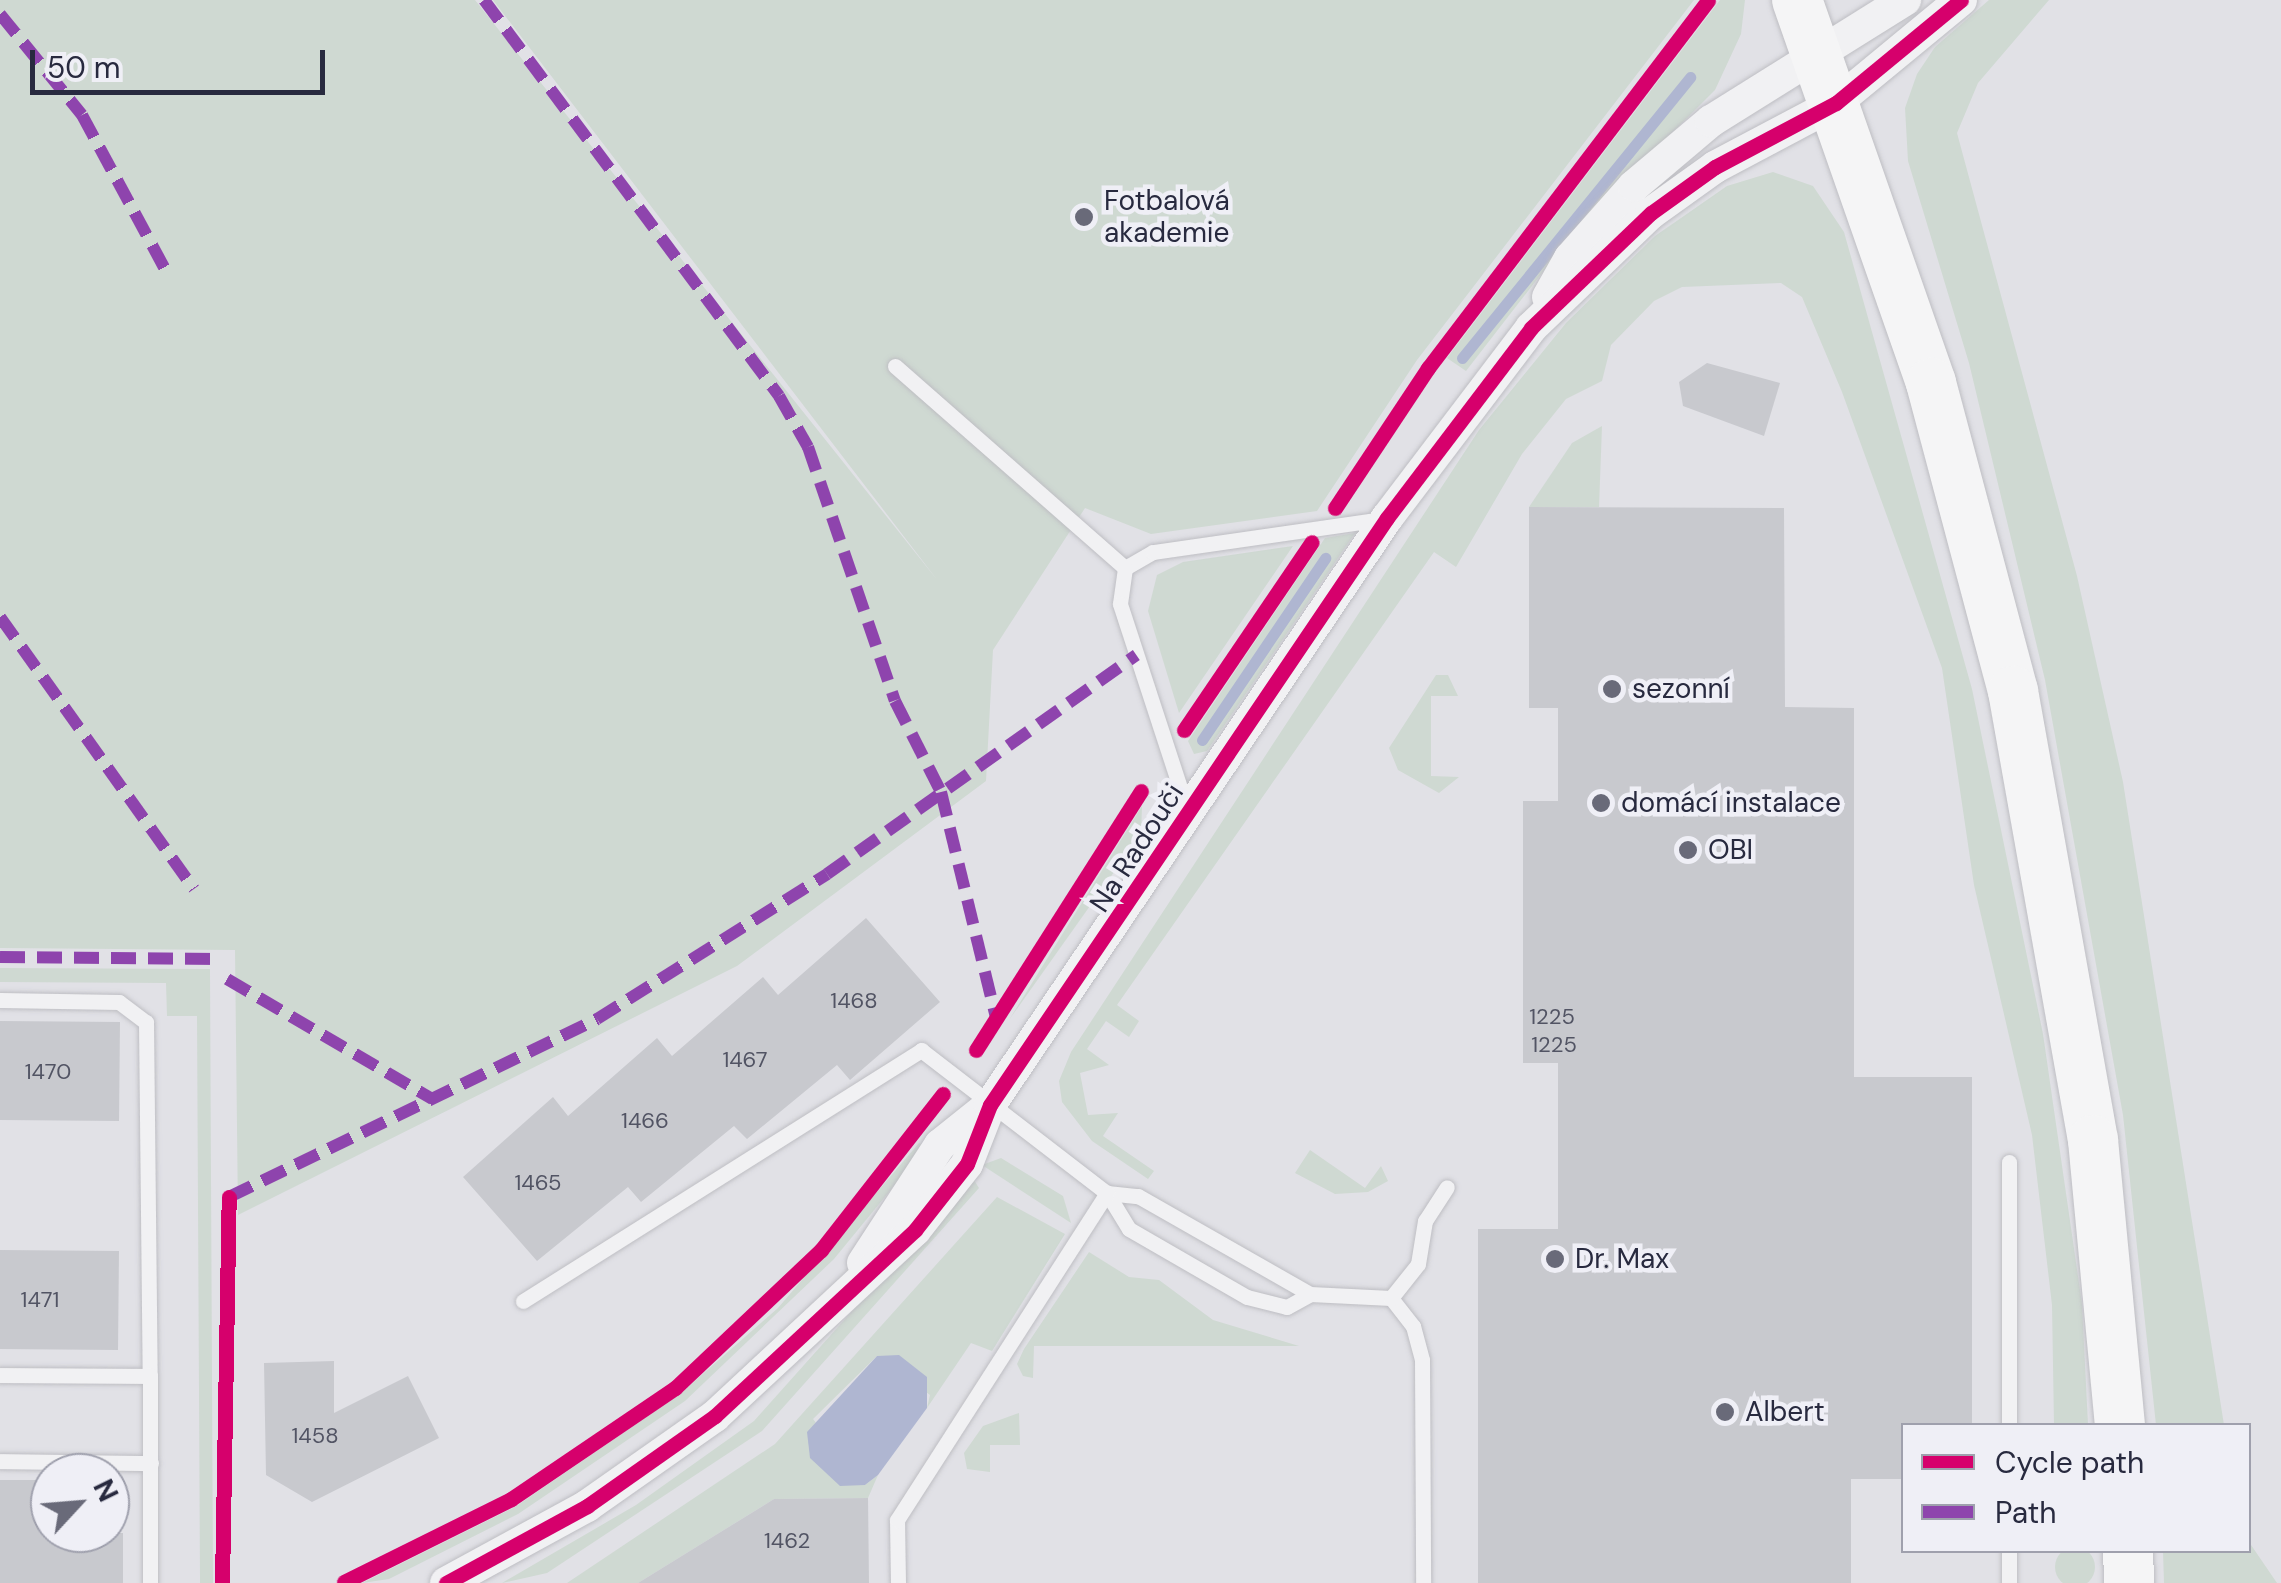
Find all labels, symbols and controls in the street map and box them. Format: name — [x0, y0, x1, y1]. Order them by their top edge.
scale bar — [35, 30, 330, 92]
text: 50 m — [47, 48, 121, 87]
place label: Fotbalová akademie — [1104, 184, 1230, 250]
marker: Fotbalová akademie — [1073, 206, 1095, 228]
place label: sezonní — [1632, 672, 1730, 706]
marker: sezonní — [1601, 678, 1623, 700]
street label: Na Radouči — [1083, 777, 1191, 919]
place label: domácí instalace — [1621, 786, 1841, 820]
marker: domácí instalace — [1590, 792, 1612, 814]
place label: OBI — [1708, 833, 1753, 867]
marker: OBI — [1677, 839, 1699, 861]
house number: 1468 — [830, 988, 878, 1014]
house number: 1225 — [1529, 1004, 1575, 1030]
house number: 1225 — [1531, 1032, 1577, 1058]
house number: 1467 — [722, 1047, 768, 1073]
house number: 1470 — [25, 1059, 71, 1085]
house number: 1466 — [621, 1108, 669, 1134]
house number: 1465 — [514, 1170, 562, 1196]
place label: Dr. Max — [1575, 1242, 1669, 1276]
marker: Dr. Max — [1544, 1248, 1566, 1270]
house number: 1471 — [21, 1287, 59, 1313]
place label: Albert — [1745, 1395, 1825, 1429]
marker: Albert — [1714, 1401, 1736, 1423]
house number: 1458 — [291, 1423, 339, 1449]
legend — [1901, 1423, 2251, 1553]
text: Cycle path — [1995, 1443, 2144, 1482]
north arrow — [30, 1453, 130, 1553]
text: N — [85, 1473, 127, 1508]
text: Path — [1995, 1493, 2057, 1532]
house number: 1462 — [764, 1528, 810, 1554]

